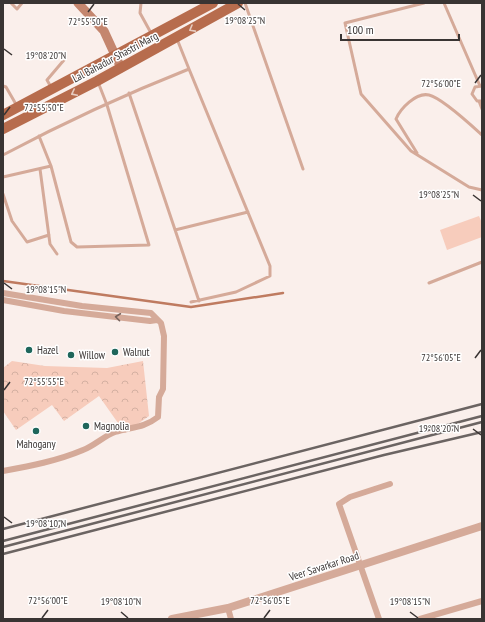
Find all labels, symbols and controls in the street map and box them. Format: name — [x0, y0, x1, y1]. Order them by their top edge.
text: 19°08'25"N — [225, 14, 265, 27]
text: 72°55'50"E — [68, 15, 108, 28]
scale bar — [341, 16, 459, 42]
text: 100 m — [347, 22, 374, 37]
one-way arrow — [189, 24, 196, 31]
street label: Lal Bahadur Shastri Marg — [70, 28, 160, 85]
text: 19°08'20"N — [26, 49, 66, 62]
text: 72°56'00"E — [421, 77, 461, 90]
one-way arrow — [71, 88, 78, 95]
text: 72°55'50"E — [24, 101, 64, 114]
text: 19°08'25"N — [419, 188, 459, 201]
text: 19°08'15"N — [26, 283, 66, 296]
one-way arrow — [115, 313, 121, 322]
place label: Hazel — [37, 343, 59, 357]
marker: Hazel — [24, 345, 34, 355]
place label: Walnut — [123, 345, 150, 359]
marker: Walnut — [110, 347, 120, 357]
place label: Willow — [79, 348, 106, 362]
marker: Willow — [66, 350, 76, 360]
text: 72°56'05"E — [421, 351, 461, 364]
text: 72°55'55"E — [24, 375, 64, 388]
place label: Magnolia — [94, 419, 129, 433]
marker: Magnolia — [81, 421, 91, 431]
text: 19°08'20"N — [419, 422, 459, 435]
marker: Mahogany — [31, 426, 41, 436]
place label: Mahogany — [16, 437, 56, 451]
text: 19°08'10"N — [26, 517, 66, 530]
street label: Veer Savarkar Road — [286, 548, 361, 584]
text: 72°56'00"E — [28, 594, 68, 607]
text: 72°56'05"E — [250, 594, 290, 607]
text: 19°08'10"N — [101, 595, 141, 608]
text: 19°08'15"N — [390, 595, 430, 608]

